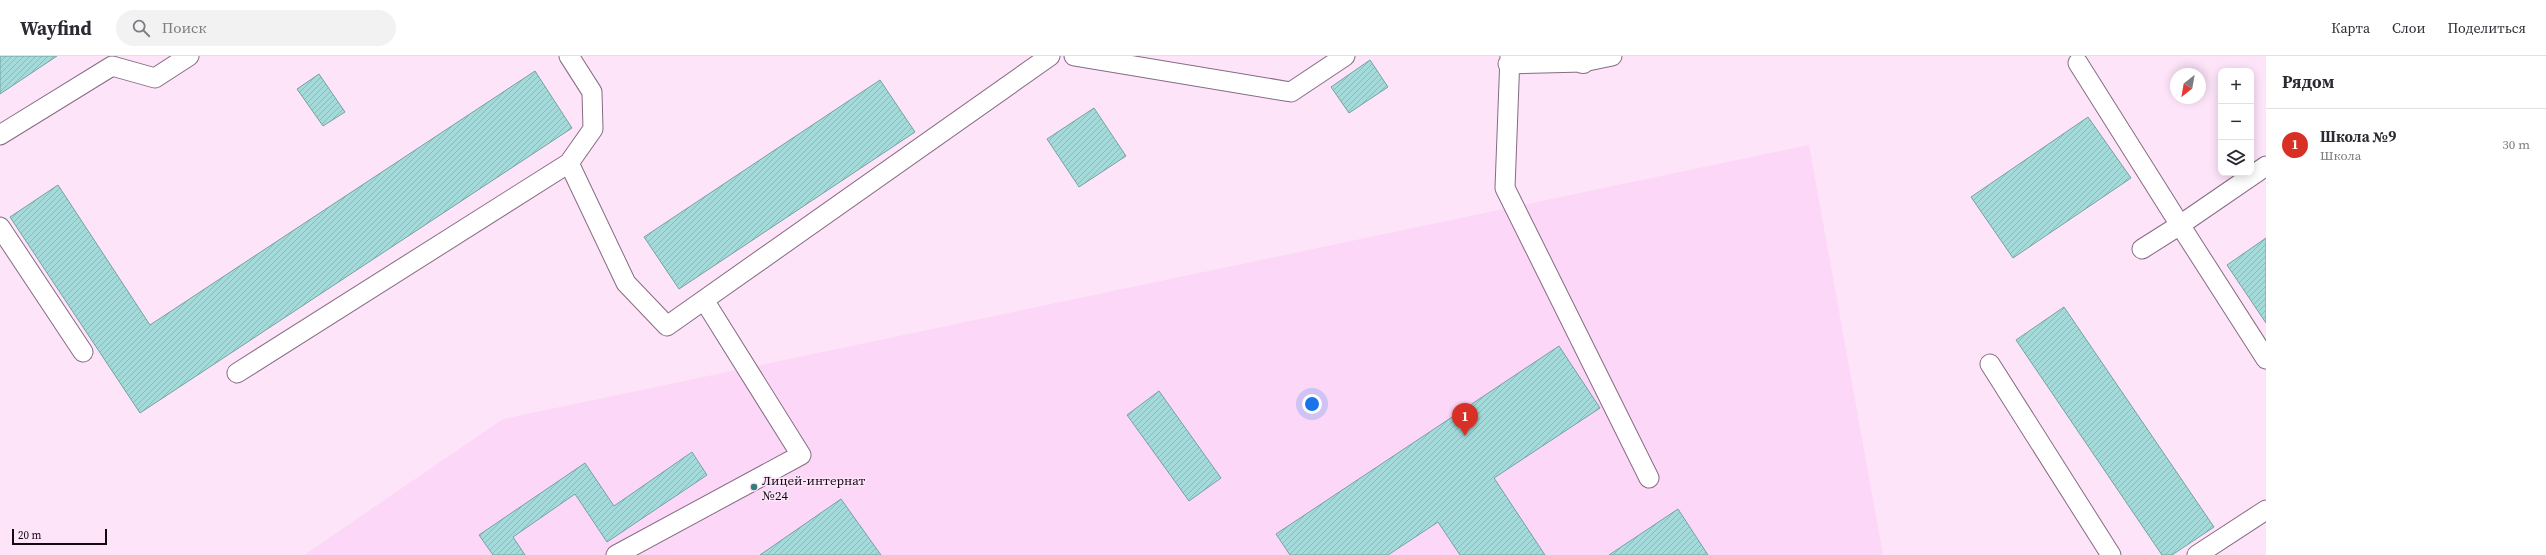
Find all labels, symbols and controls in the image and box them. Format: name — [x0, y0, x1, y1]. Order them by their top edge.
search box — [116, 10, 396, 46]
text: Wayfind — [20, 15, 92, 41]
icon: search — [130, 17, 152, 39]
text: Поиск — [162, 17, 207, 38]
text: Карта — [2331, 18, 2370, 38]
text: Слои — [2392, 18, 2426, 38]
text: Поделиться — [2448, 18, 2526, 38]
north arrow — [2170, 68, 2206, 104]
map controls — [2218, 68, 2254, 176]
button: + — [2218, 68, 2254, 104]
text: Рядом — [2282, 70, 2334, 94]
button: − — [2218, 104, 2254, 140]
text: Школа №9 — [2320, 126, 2396, 147]
text: 1 — [2291, 136, 2299, 153]
text: 30 m — [2502, 136, 2530, 153]
button: layers — [2218, 140, 2254, 176]
text: Школа — [2320, 147, 2361, 164]
your location — [1302, 394, 1322, 414]
pin: 1 — [1452, 403, 1478, 436]
place label: Лицей-интернат №24 — [762, 472, 866, 504]
marker: Лицей-интернат №24 — [749, 482, 759, 492]
scale bar — [12, 527, 107, 546]
text: 20 m — [18, 528, 41, 543]

